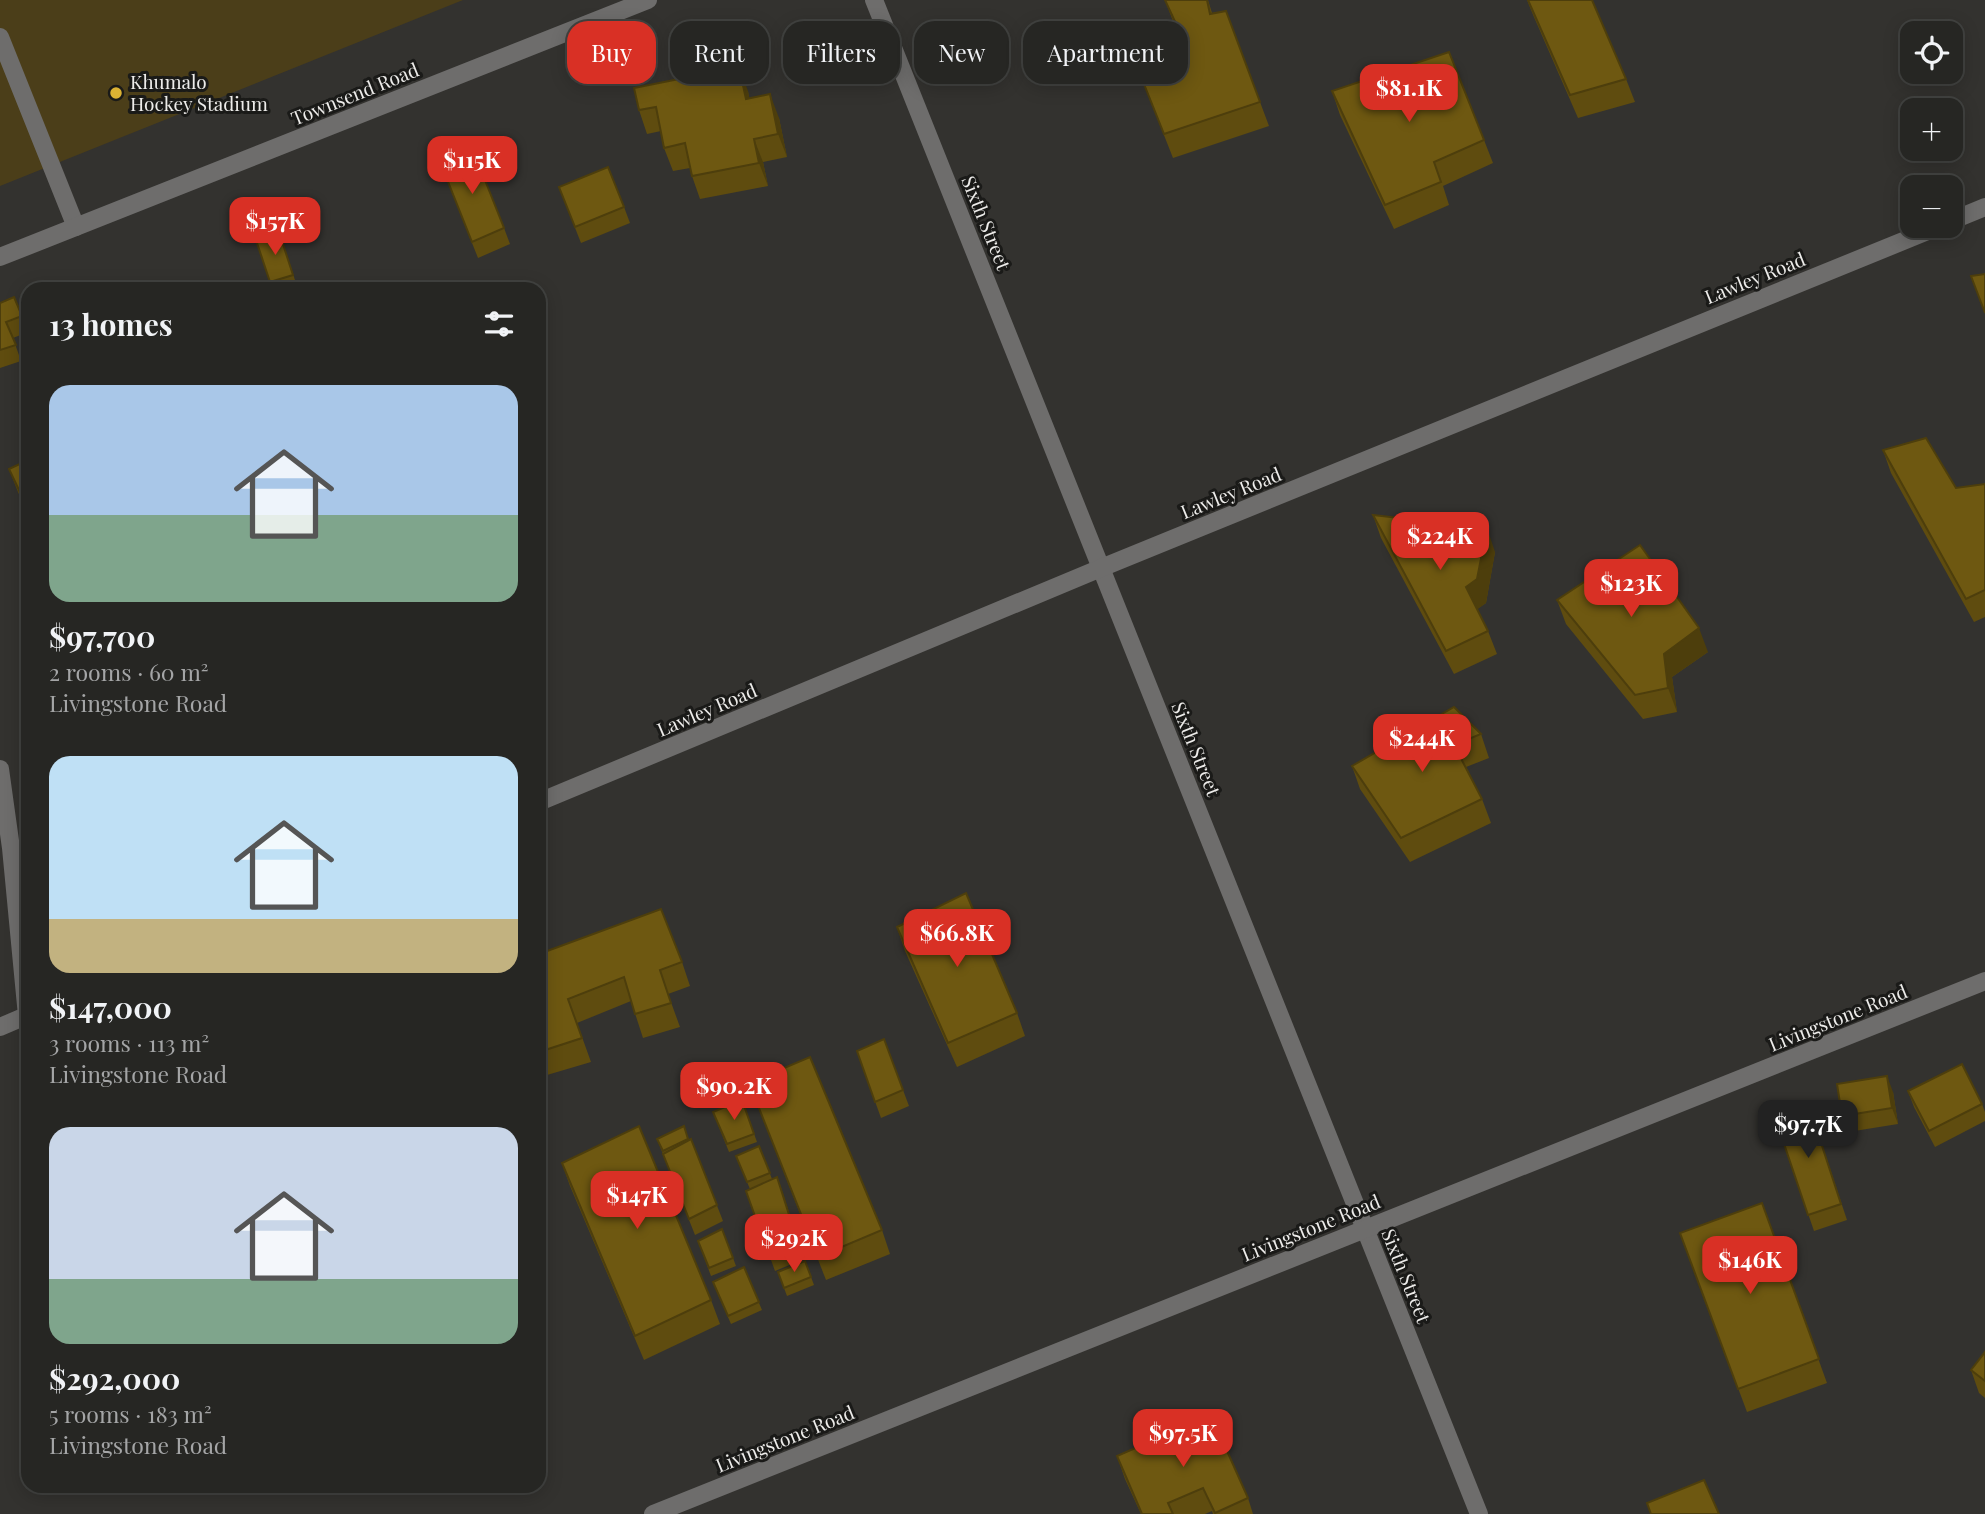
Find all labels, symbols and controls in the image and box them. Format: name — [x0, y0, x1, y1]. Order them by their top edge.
chip: Buy — [567, 21, 656, 84]
chip: Rent — [670, 21, 769, 84]
chip: Filters — [783, 21, 900, 84]
chip: New — [914, 21, 1009, 84]
chip: Apartment — [1023, 21, 1188, 84]
map controls — [1900, 21, 1963, 238]
button: locate — [1900, 21, 1963, 84]
street label: Townsend Road — [287, 56, 422, 131]
pin: $81.1K — [1352, 64, 1466, 124]
place label: Khumalo Hockey Stadium — [130, 68, 268, 116]
text: $81.1K — [1376, 71, 1442, 102]
marker: Khumalo Hockey Stadium — [108, 85, 124, 101]
button: + — [1900, 98, 1963, 161]
pin: $115K — [423, 136, 521, 196]
text: $115K — [443, 143, 501, 174]
street label: Sixth Street — [956, 172, 1018, 274]
button: − — [1900, 175, 1963, 238]
pin: $157K — [226, 198, 324, 257]
text: $157K — [245, 204, 305, 235]
street label: Lawley Road — [1700, 245, 1809, 309]
text: 13 homes — [49, 304, 173, 344]
icon: filters — [480, 305, 518, 343]
icon: home — [221, 431, 347, 557]
street label: Lawley Road — [1176, 460, 1285, 524]
pin: $224K — [1391, 512, 1489, 572]
text: $224K — [1407, 519, 1473, 550]
pin: $123K — [1582, 560, 1680, 619]
text: $123K — [1600, 566, 1662, 597]
text: $97,700 — [49, 616, 155, 656]
text: 2 rooms · 60 m² — [49, 656, 209, 687]
street label: Lawley Road — [653, 676, 761, 742]
text: Livingstone Road — [49, 687, 227, 718]
street label: Sixth Street — [1166, 698, 1228, 800]
pin: $244K — [1373, 714, 1471, 774]
text: $244K — [1389, 721, 1455, 752]
icon: home — [221, 802, 347, 928]
pin: $66.8K — [900, 909, 1014, 969]
text: $66.8K — [920, 916, 994, 947]
street label: Livingstone Road — [1764, 977, 1911, 1057]
text: $147,000 — [49, 987, 172, 1027]
text: 3 rooms · 113 m² — [49, 1027, 209, 1058]
text: Livingstone Road — [49, 1058, 227, 1089]
pin: $90.2K — [677, 1062, 791, 1122]
text: $90.2K — [696, 1069, 772, 1100]
pin: $97.7K — [1751, 1100, 1865, 1160]
text: $97.7K — [1774, 1107, 1842, 1138]
pin: $147K — [588, 1172, 686, 1231]
icon: home — [221, 1173, 347, 1299]
text: $147K — [607, 1178, 667, 1209]
street label: Livingstone Road — [1237, 1187, 1384, 1267]
pin: $292K — [745, 1214, 843, 1274]
text: $292K — [761, 1221, 827, 1252]
street label: Sixth Street — [1376, 1225, 1438, 1327]
pin: $146K — [1701, 1236, 1799, 1296]
text: $146K — [1718, 1243, 1782, 1274]
text: $292,000 — [49, 1358, 180, 1398]
text: 5 rooms · 183 m² — [49, 1398, 212, 1429]
street label: Livingstone Road — [711, 1398, 858, 1478]
pin: $97.5K — [1126, 1410, 1240, 1469]
text: $97.5K — [1149, 1416, 1217, 1447]
text: Livingstone Road — [49, 1429, 227, 1460]

